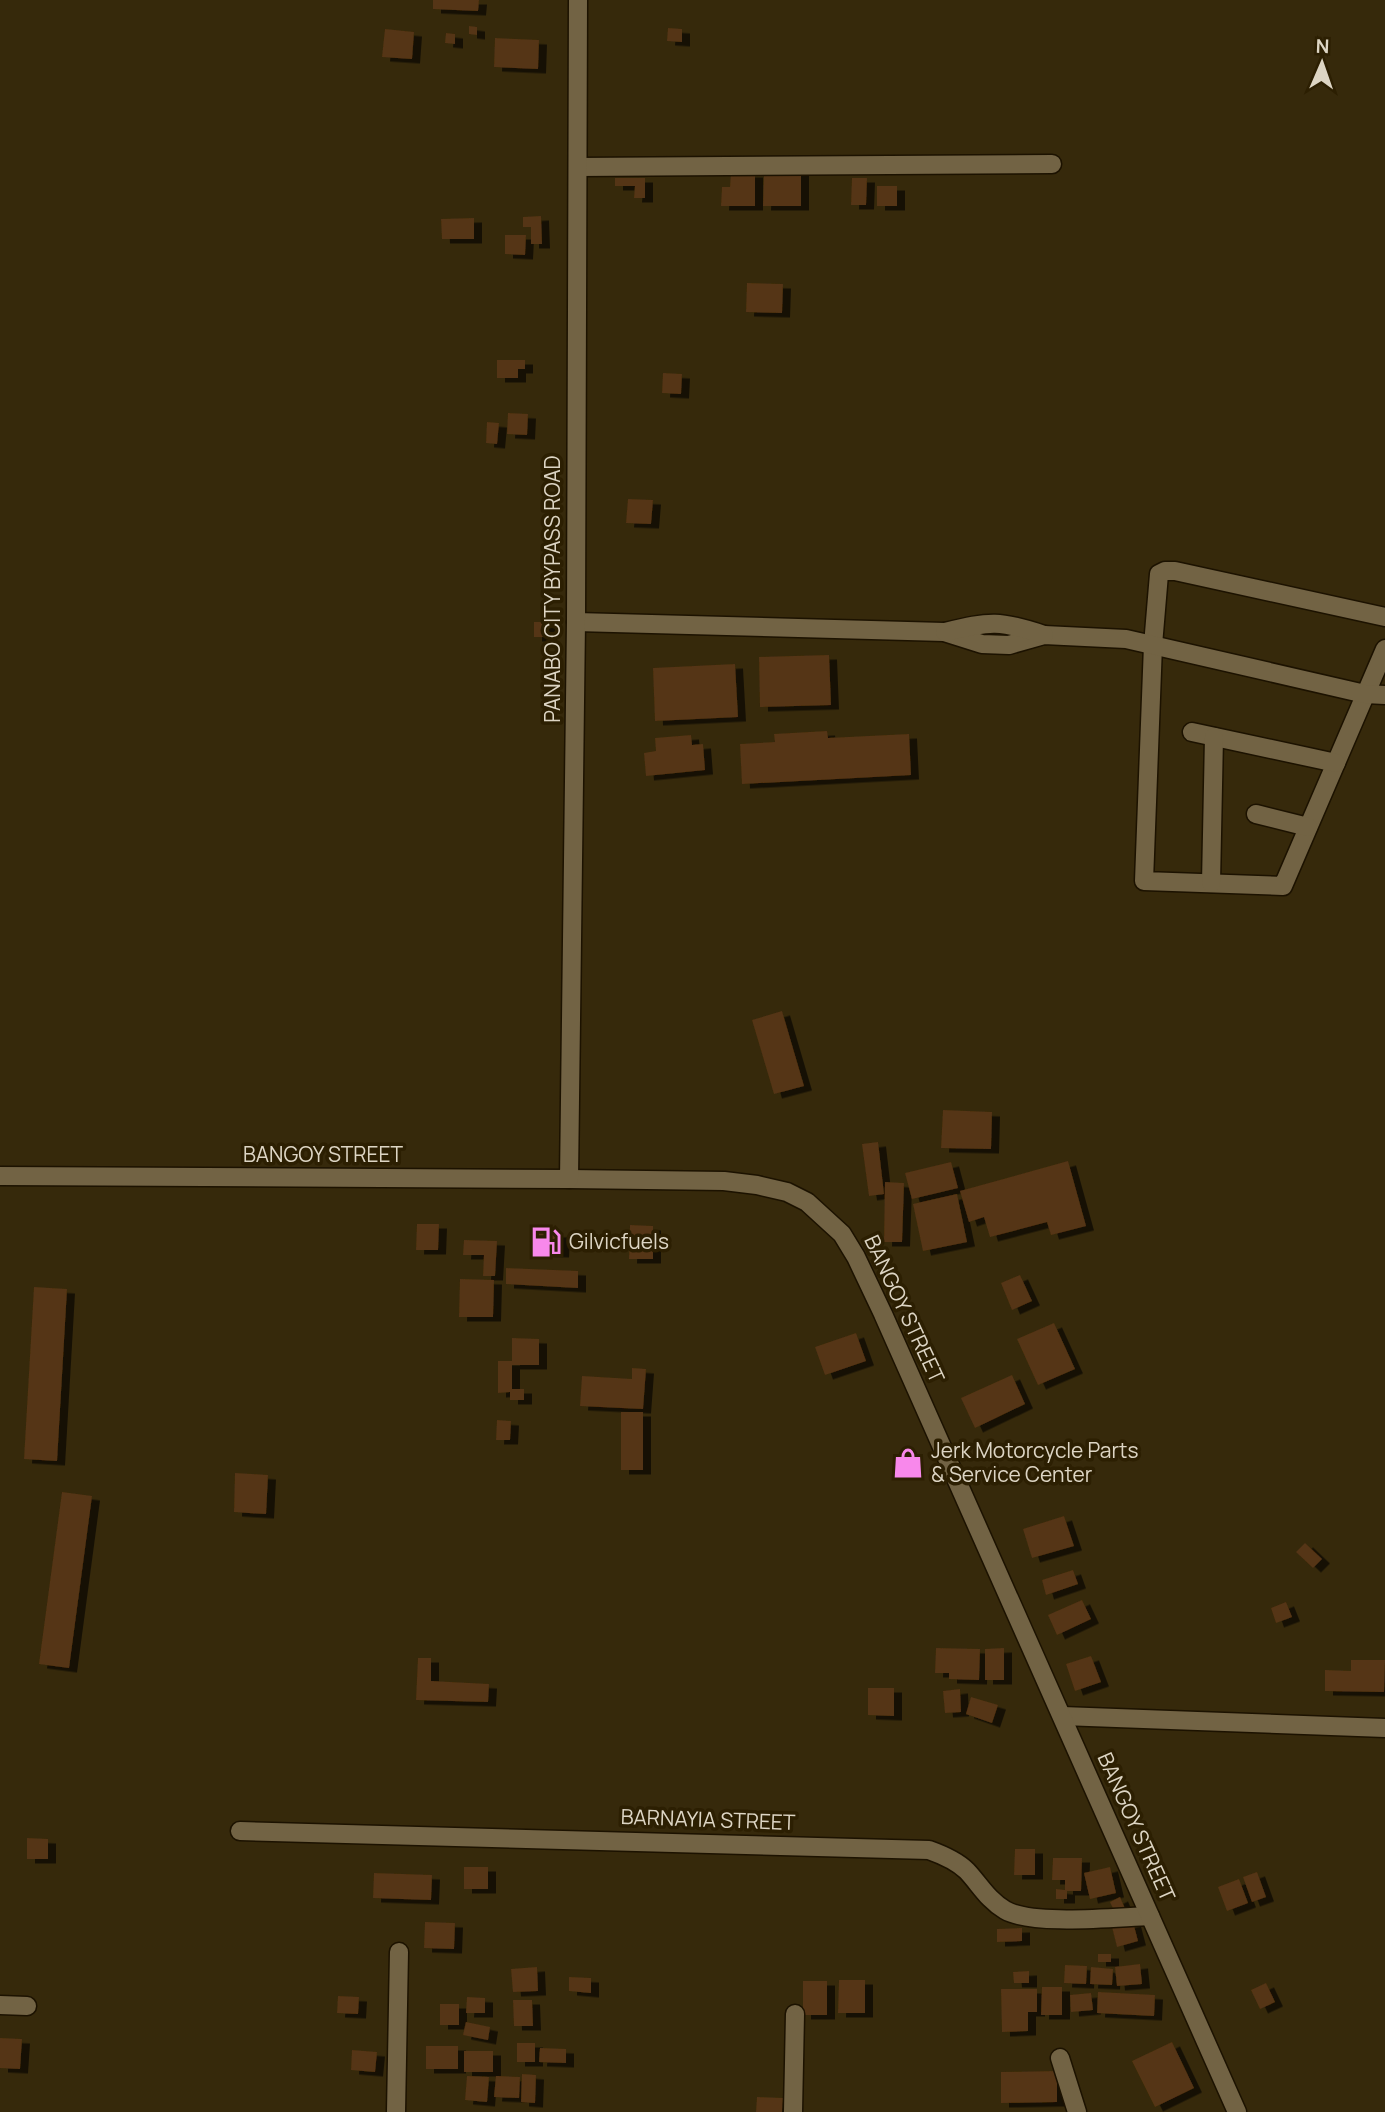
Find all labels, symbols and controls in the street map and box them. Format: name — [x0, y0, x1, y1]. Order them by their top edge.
north arrow — [1287, 28, 1357, 98]
text: N — [1315, 33, 1330, 59]
street label: PANABO CITY BYPASS ROAD — [538, 455, 566, 723]
street label: BANGOY STREET — [243, 1140, 404, 1168]
fuel station icon: Gilvicfuels — [529, 1225, 563, 1259]
place label: Gilvicfuels — [569, 1227, 669, 1255]
street label: BANGOY STREET — [858, 1230, 952, 1387]
place label: Jerk Motorcycle Parts & Service Center — [931, 1436, 1138, 1488]
shop icon: Jerk Motorcycle Parts & Service Center — [891, 1446, 925, 1480]
street label: BANGOY STREET — [1092, 1748, 1182, 1906]
street label: BARNAYIA STREET — [620, 1802, 796, 1836]

